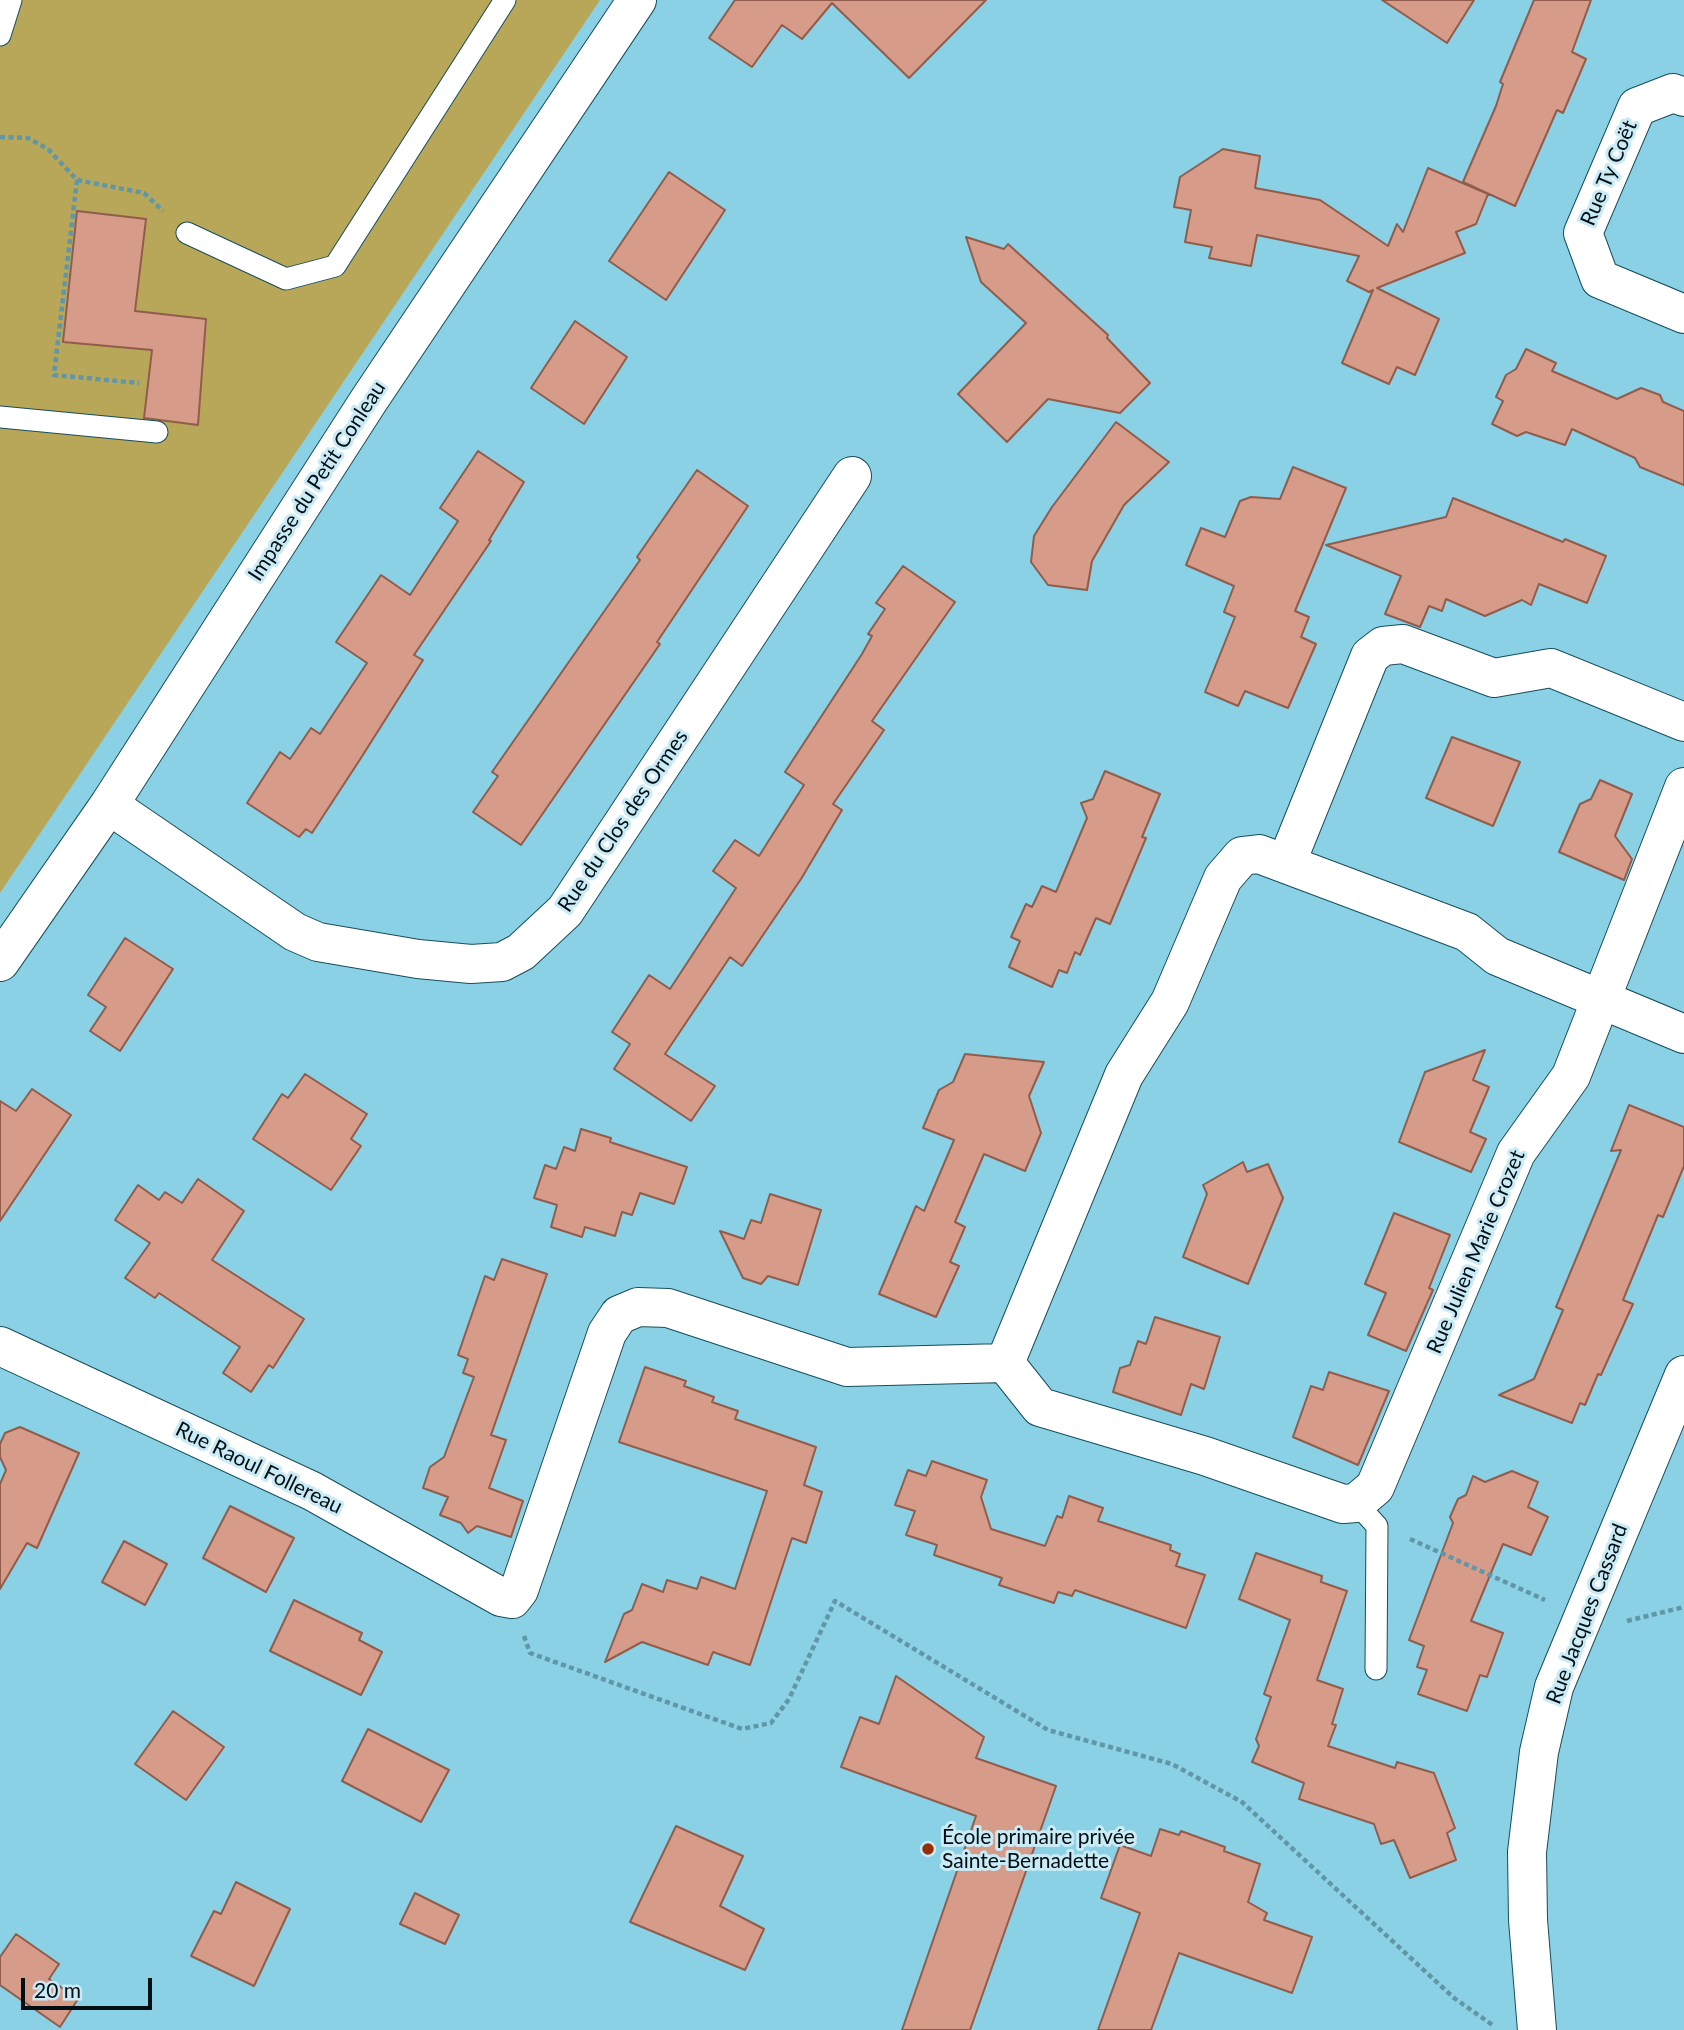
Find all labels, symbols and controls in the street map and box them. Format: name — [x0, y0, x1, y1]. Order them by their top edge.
street label: Rue Ty Coët — [1576, 117, 1642, 229]
street label: Impasse du Petit Conleau — [243, 376, 391, 586]
street label: Rue du Clos des Ormes — [553, 725, 693, 917]
street label: Rue Julien Marie Crozet — [1422, 1146, 1530, 1358]
street label: Rue Raoul Follereau — [171, 1417, 347, 1519]
street label: Rue Jacques Cassard — [1541, 1520, 1633, 1708]
place label: École primaire privée Sainte-Bernadette — [942, 1824, 1135, 1874]
marker: École primaire privée Sainte-Bernadette — [920, 1841, 936, 1857]
scale bar — [24, 1964, 156, 2008]
text: 20 m — [34, 1977, 81, 2002]

